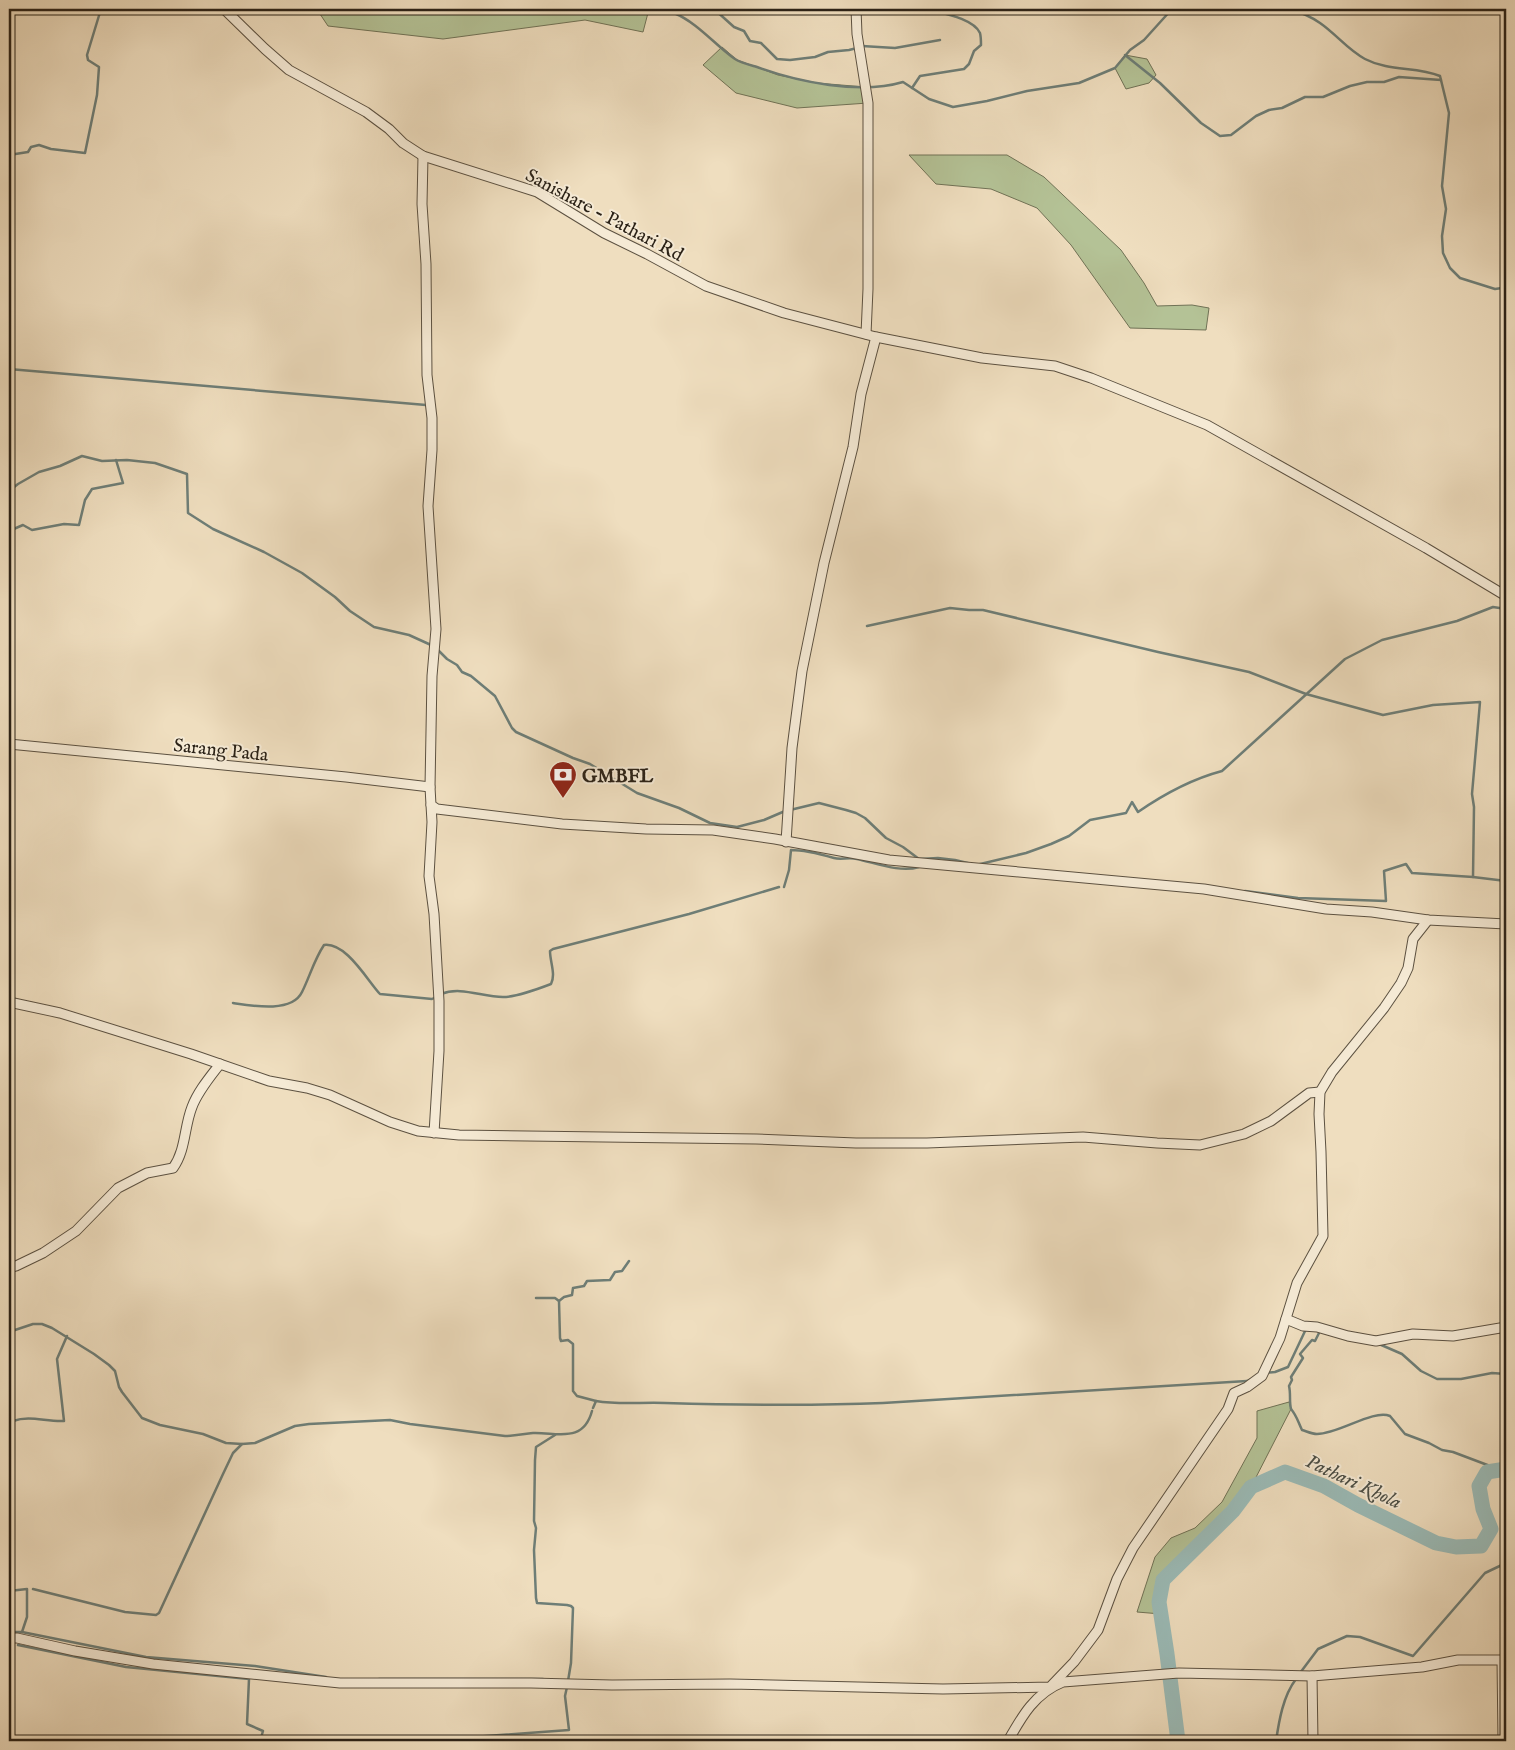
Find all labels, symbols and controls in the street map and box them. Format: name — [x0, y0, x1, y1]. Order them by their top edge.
street label: Sanishare - Pathari Rd — [521, 164, 688, 268]
street label: Sarang Pada — [172, 734, 270, 768]
bank icon: GMBFL — [548, 760, 578, 799]
place label: GMBFL — [582, 765, 653, 789]
water label: Pathari Khola — [1301, 1449, 1405, 1515]

